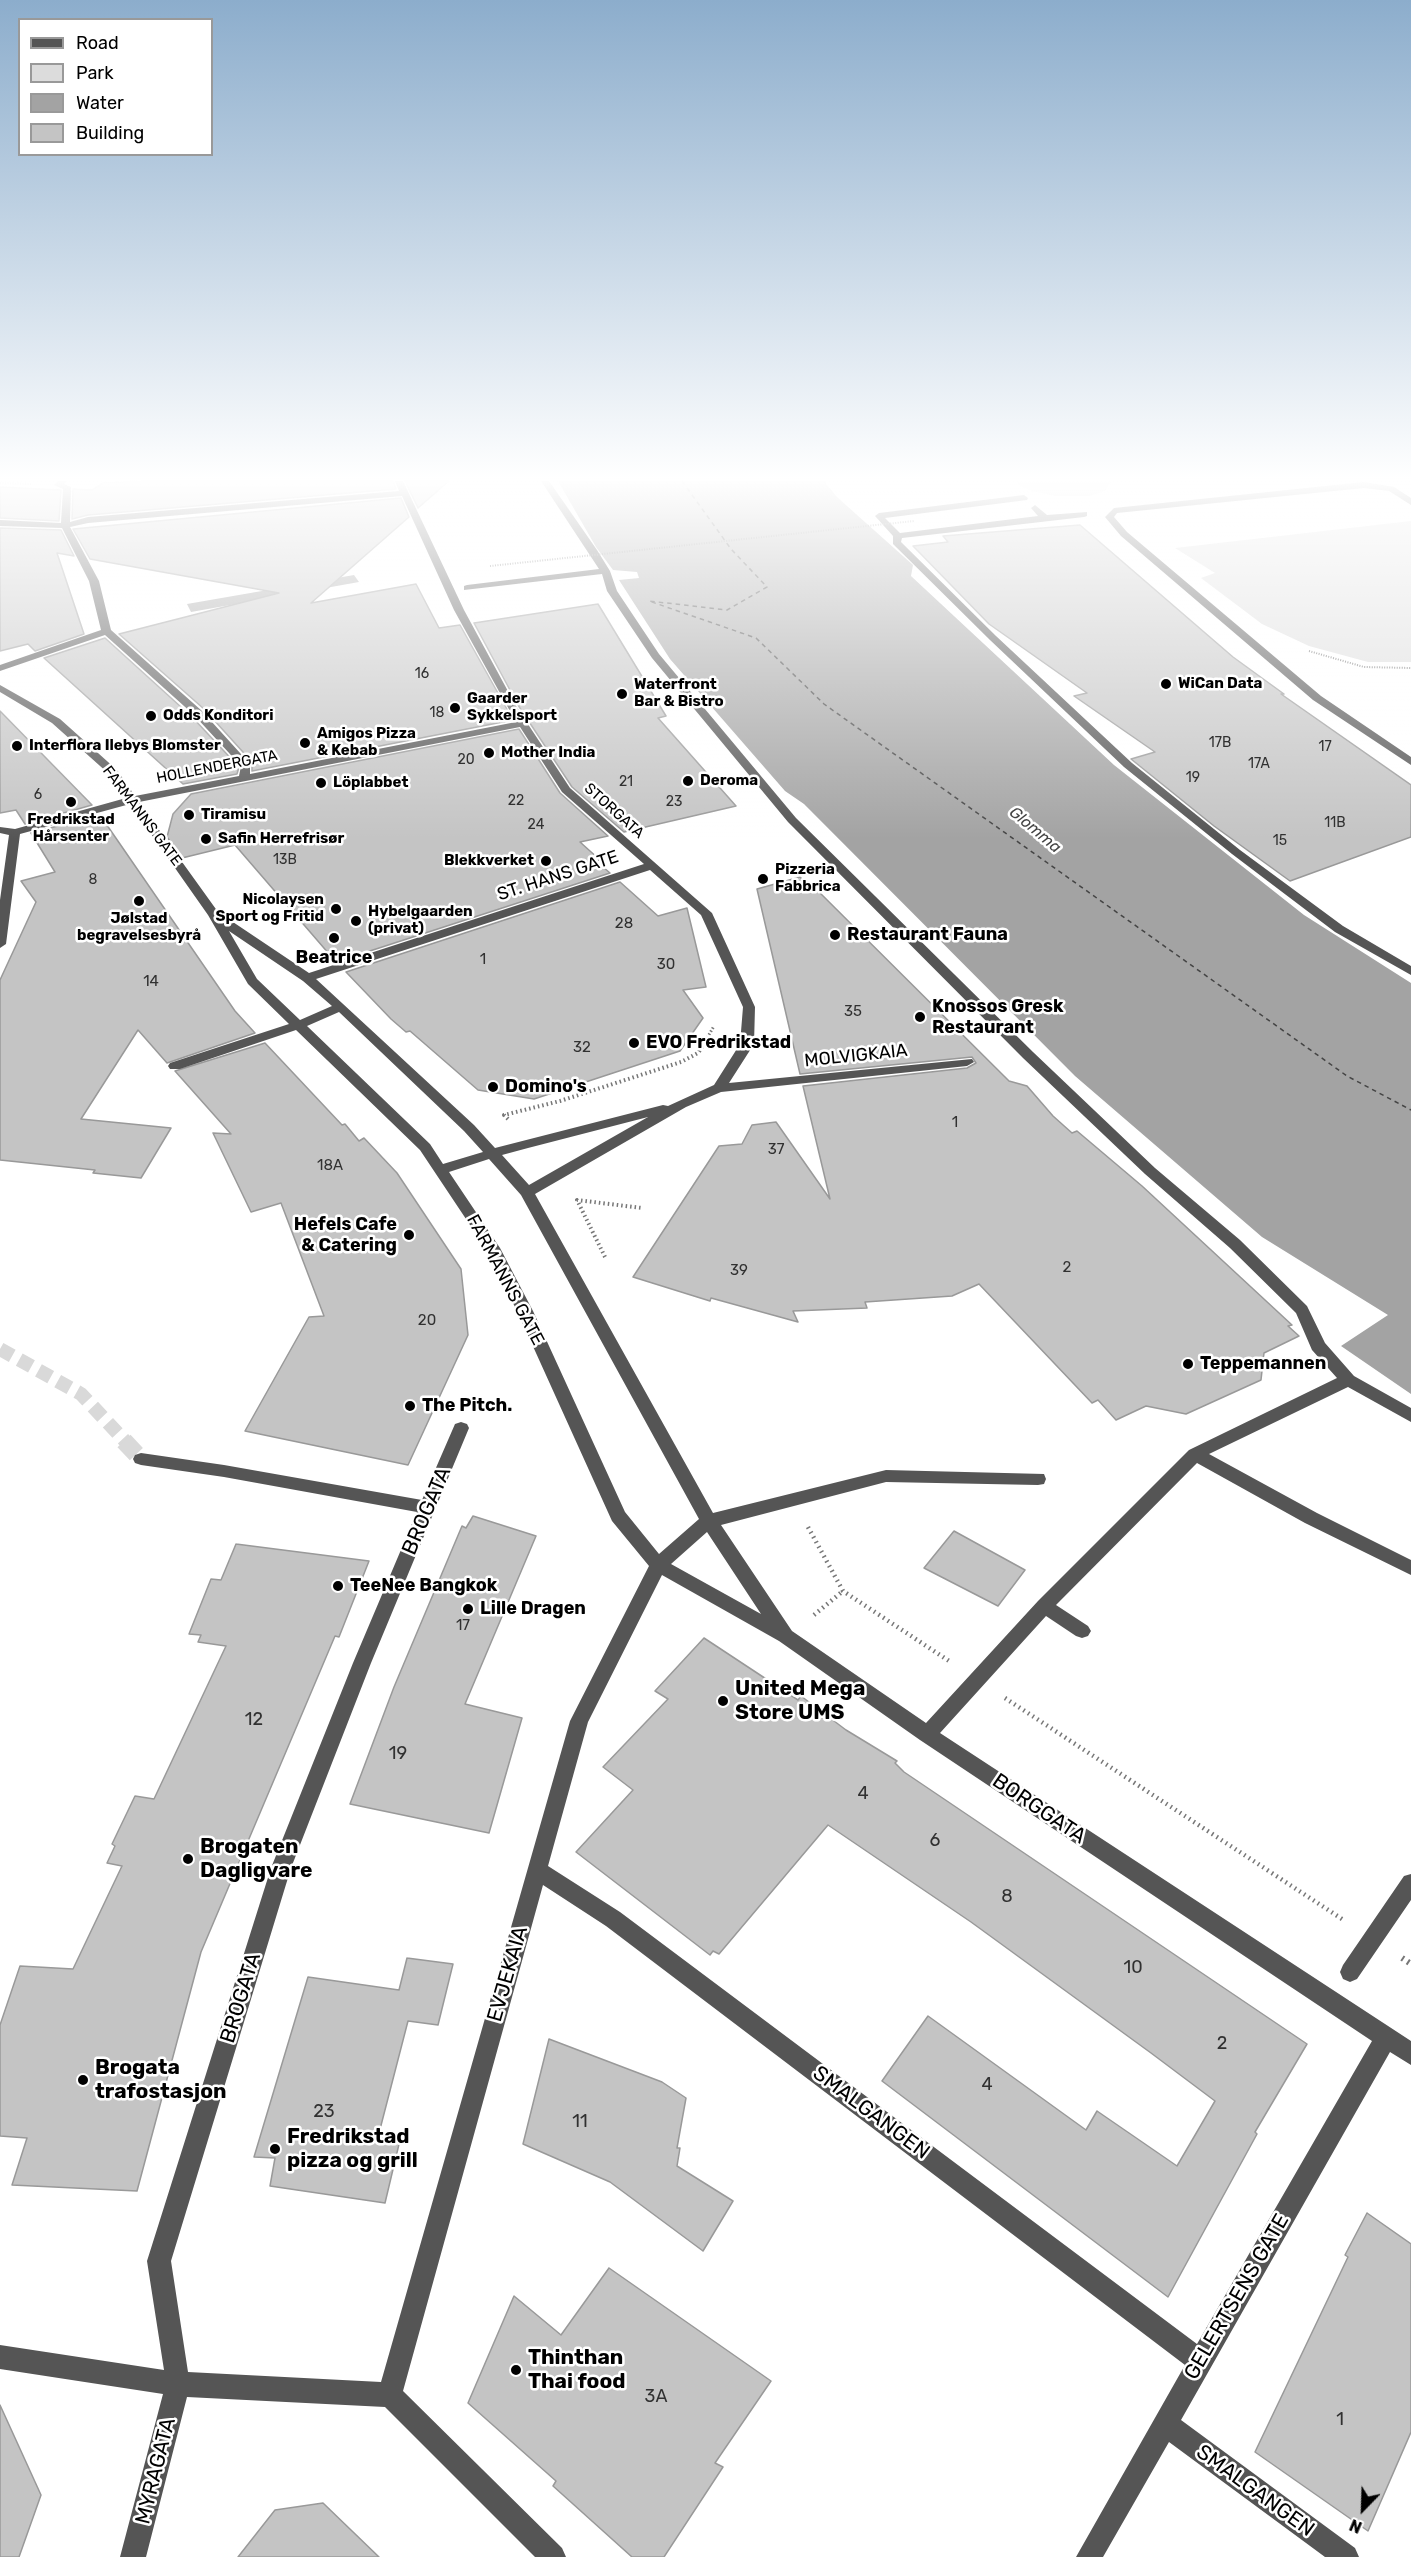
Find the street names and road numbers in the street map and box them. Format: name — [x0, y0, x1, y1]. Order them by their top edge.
street label: HOLLENDERGATA — [155, 746, 279, 788]
street label: FARMANNS GATE — [99, 762, 185, 870]
street label: STORGATA — [580, 779, 648, 843]
street label: ST. HANS GATE — [495, 846, 621, 906]
street label: MOLVIGKAIA — [803, 1040, 909, 1072]
street label: FARMANNS GATE — [462, 1211, 548, 1349]
street label: BROGATA — [397, 1463, 457, 1559]
street label: BORGGATA — [987, 1769, 1091, 1849]
street label: EVJEKAIA — [482, 1923, 534, 2025]
street label: BROGATA — [215, 1950, 267, 2046]
street label: SMALGANGEN — [808, 2061, 934, 2165]
street label: GELERTSENS GATE — [1179, 2210, 1295, 2384]
street label: MYRAGATA — [131, 2415, 181, 2527]
street label: SMALGANGEN — [1191, 2440, 1319, 2542]

